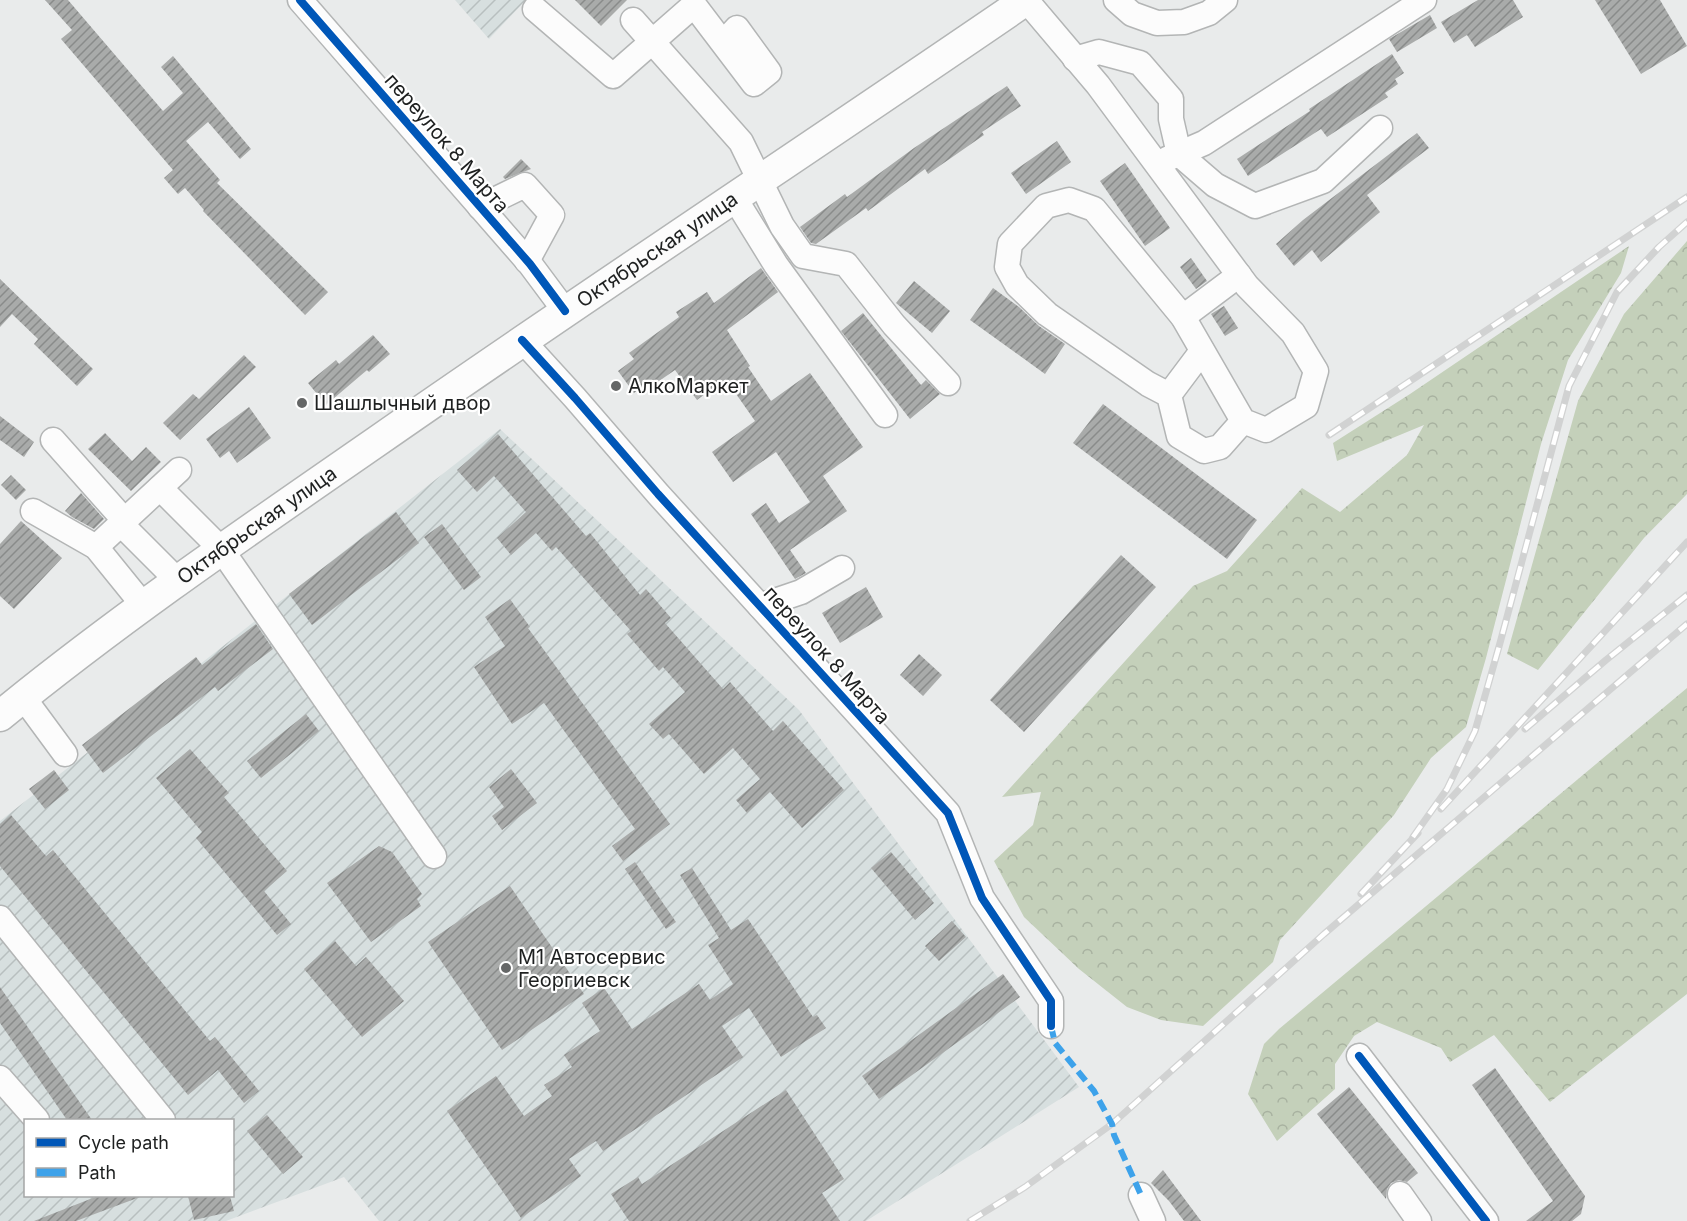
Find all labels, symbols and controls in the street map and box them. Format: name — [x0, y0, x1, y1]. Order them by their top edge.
street label: переулок 8 Марта — [380, 68, 514, 218]
street label: Октябрьская улица — [572, 187, 742, 313]
place label: АлкоМаркет — [628, 374, 749, 398]
marker: АлкоМаркет — [609, 379, 623, 393]
place label: Шашлычный двор — [314, 391, 491, 415]
marker: Шашлычный двор — [295, 396, 309, 410]
street label: Октябрьская улица — [172, 461, 341, 589]
street label: переулок 8 Марта — [759, 581, 895, 729]
place label: М1 Автосервис Георгиевск — [518, 945, 666, 992]
marker: М1 Автосервис Георгиевск — [499, 961, 513, 975]
legend — [24, 1119, 234, 1197]
text: Cycle path — [78, 1132, 169, 1153]
text: Path — [78, 1162, 116, 1183]

